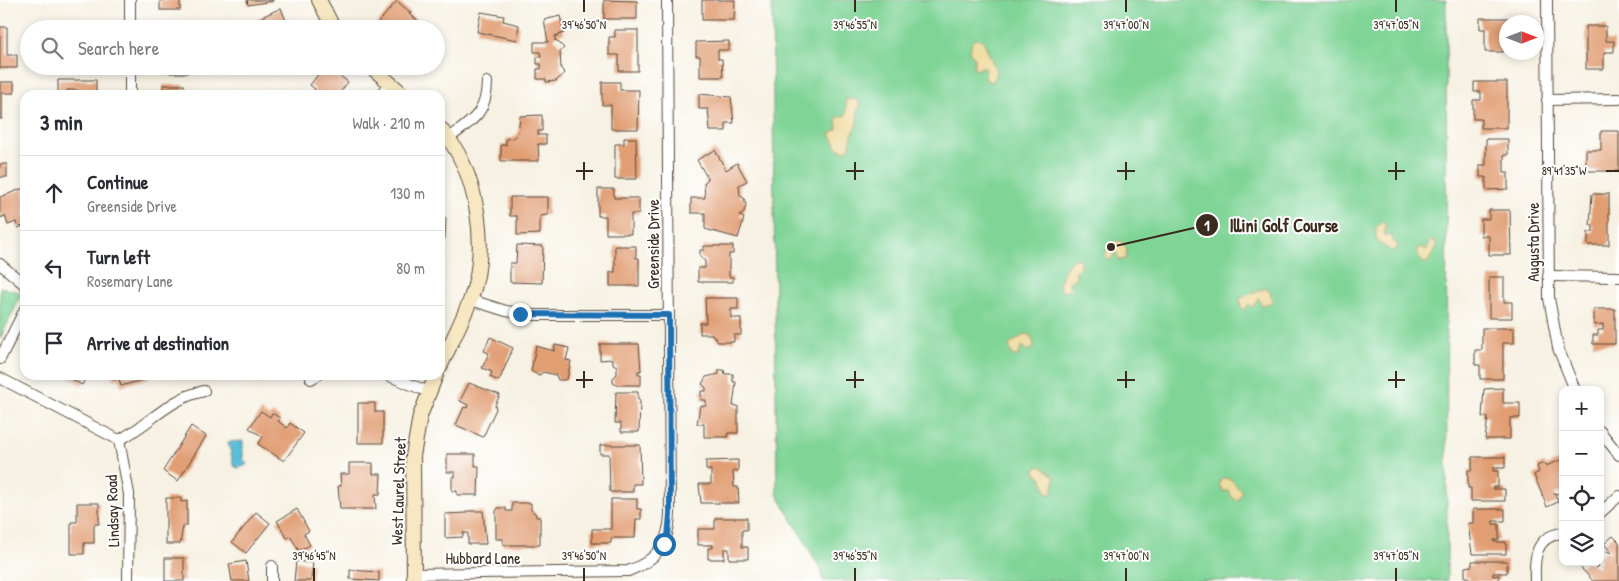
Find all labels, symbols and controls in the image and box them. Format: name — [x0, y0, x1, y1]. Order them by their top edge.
north arrow — [1499, 15, 1544, 60]
text: 39°46'50"N — [562, 16, 606, 33]
text: 39°46'55"N — [833, 16, 877, 33]
text: 39°47'00"N — [1103, 16, 1149, 33]
text: 39°47'05"N — [1373, 16, 1419, 33]
search box — [20, 20, 445, 75]
icon: search — [38, 34, 66, 62]
text: Search here — [78, 35, 159, 61]
text: 3 min — [40, 108, 83, 137]
text: Walk · 210 m — [352, 112, 425, 134]
text: 89°41'35"W — [1542, 162, 1587, 179]
text: Continue — [87, 169, 148, 195]
icon: ahead — [40, 179, 68, 207]
text: 130 m — [390, 182, 425, 204]
text: Greenside Drive — [87, 195, 177, 217]
street label: Greenside Drive — [642, 198, 664, 289]
street label: Augusta Drive — [1522, 202, 1544, 282]
callout: Illini Golf Course — [1195, 209, 1349, 242]
text: Illini Golf Course — [1230, 213, 1339, 238]
text: 1 — [1204, 215, 1210, 236]
text: Turn left — [87, 244, 150, 270]
icon: left — [40, 254, 68, 282]
text: 80 m — [396, 257, 425, 279]
text: Rosemary Lane — [87, 270, 173, 292]
route end — [509, 303, 532, 326]
icon: arrive — [40, 329, 68, 357]
text: Arrive at destination — [87, 330, 229, 356]
map controls — [1559, 386, 1604, 566]
button: + — [1559, 386, 1604, 431]
button: − — [1559, 431, 1604, 476]
street label: West Laurel Street — [385, 436, 411, 545]
street label: Lindsay Road — [100, 475, 124, 547]
button: locate — [1559, 476, 1604, 521]
button: layers — [1559, 521, 1604, 566]
route start — [653, 533, 676, 556]
text: 39°46'45"N — [292, 547, 336, 564]
street label: Hubbard Lane — [445, 547, 521, 569]
text: 39°46'50"N — [562, 547, 606, 564]
text: 39°46'55"N — [833, 547, 877, 564]
text: 39°47'00"N — [1103, 547, 1149, 564]
text: 39°47'05"N — [1373, 547, 1419, 564]

